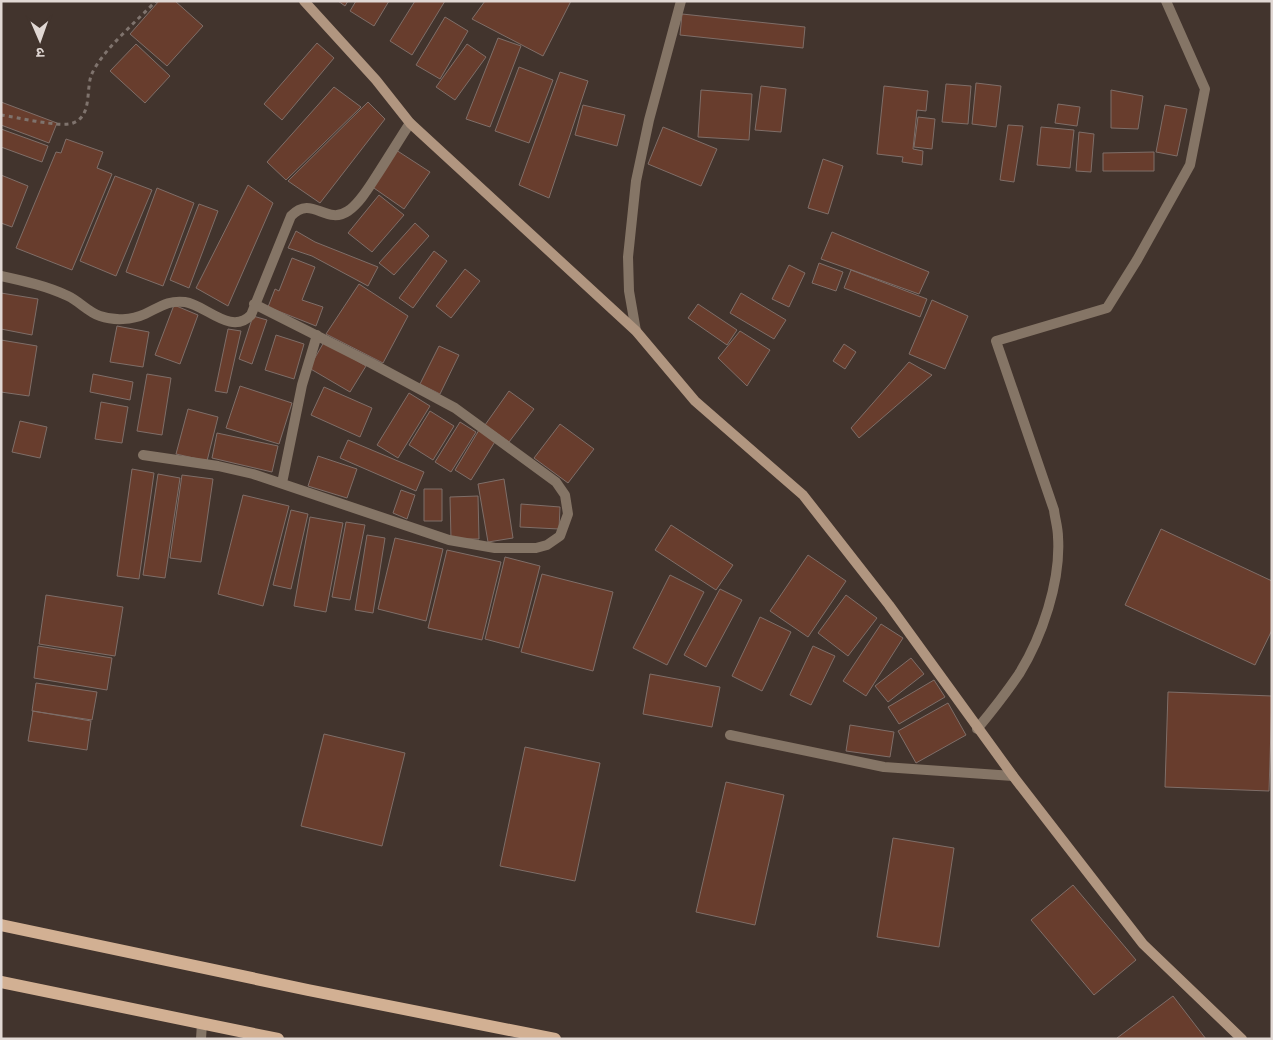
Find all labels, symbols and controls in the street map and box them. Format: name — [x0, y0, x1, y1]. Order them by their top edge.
north arrow — [15, 15, 65, 65]
text: उ — [35, 44, 45, 61]

